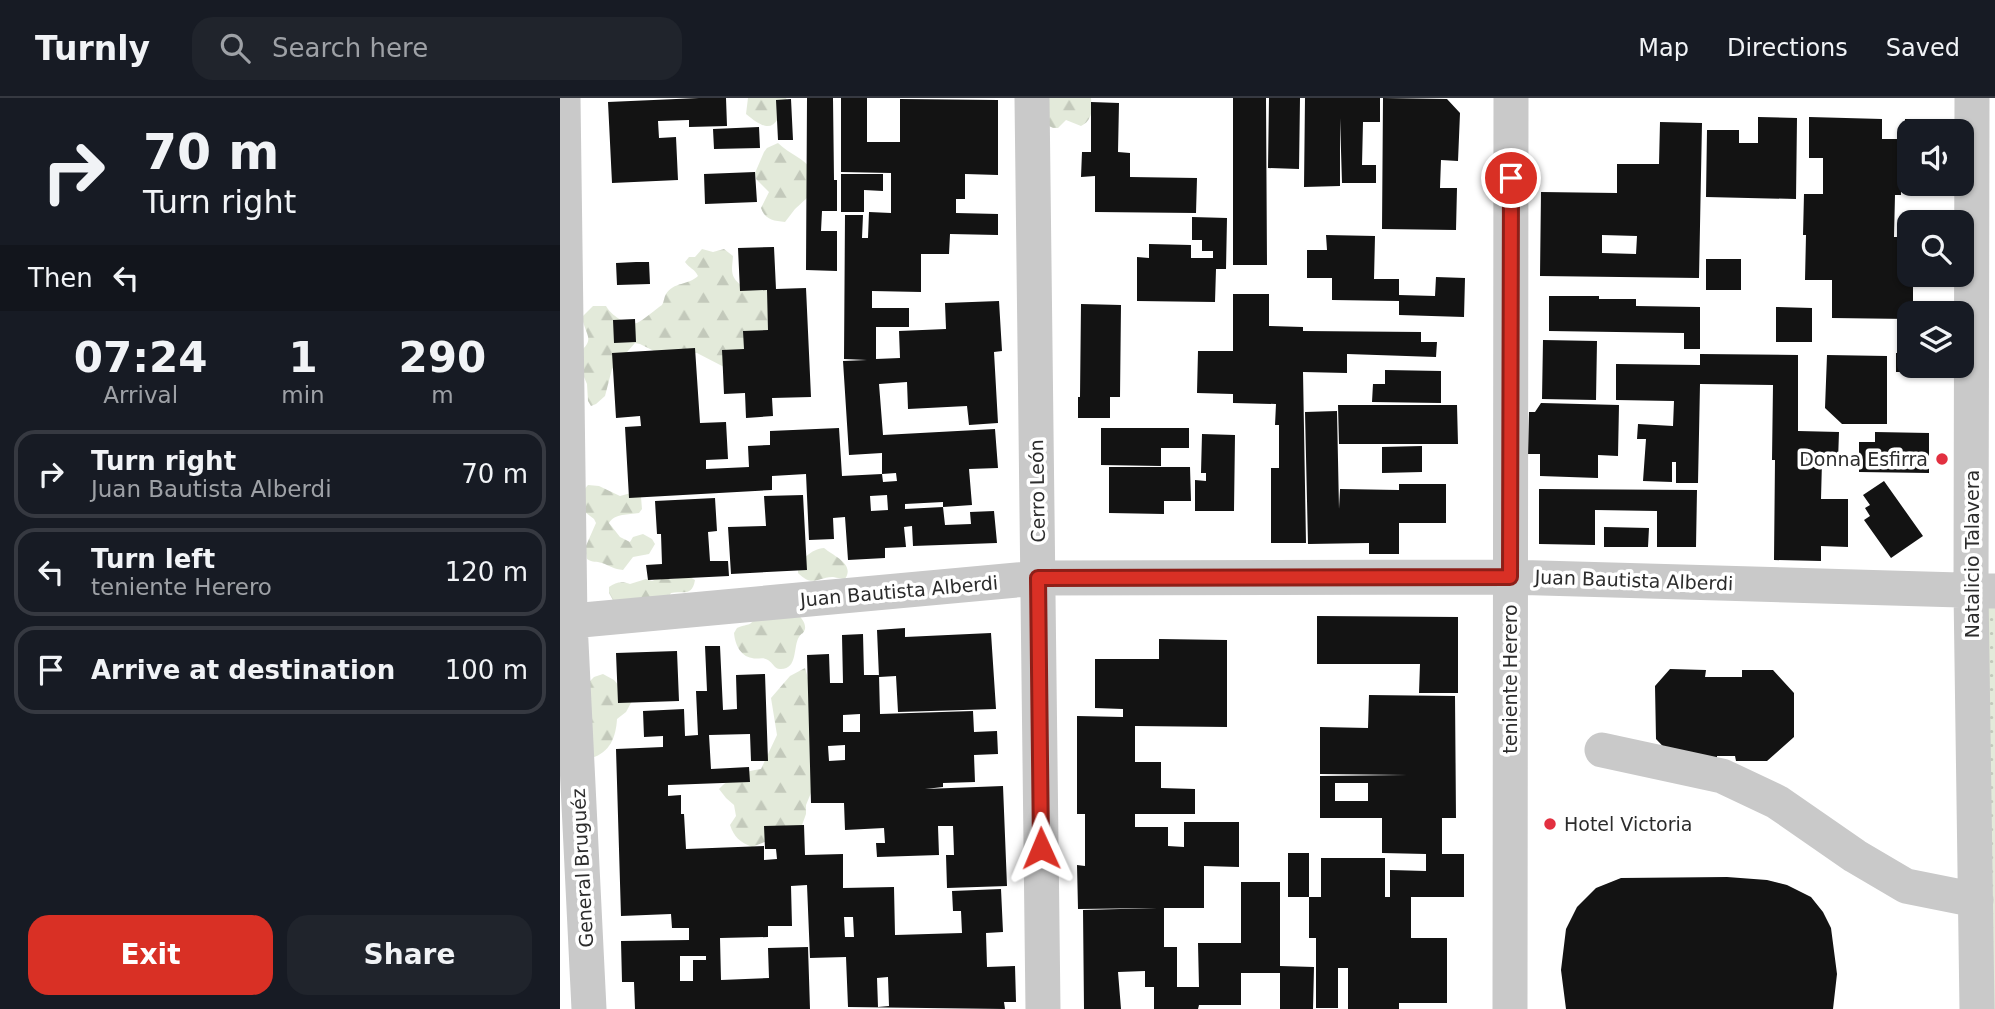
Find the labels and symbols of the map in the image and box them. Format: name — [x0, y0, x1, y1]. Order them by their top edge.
pin — [1481, 148, 1541, 208]
street label: Cerro León — [1025, 439, 1049, 543]
place label: Donna Esfirra — [1799, 448, 1928, 470]
marker: Donna Esfirra — [1934, 451, 1950, 467]
street label: Natalicio Talavera — [1961, 470, 1983, 638]
street label: Juan Bautista Alberdi — [1533, 566, 1734, 594]
street label: Juan Bautista Alberdi — [798, 571, 999, 611]
street label: teniente Herero — [1499, 604, 1521, 754]
street label: General Bruguéz — [567, 788, 597, 948]
position arrow — [1004, 811, 1078, 885]
place label: Hotel Victoria — [1564, 813, 1692, 835]
marker: Hotel Victoria — [1542, 816, 1558, 832]

